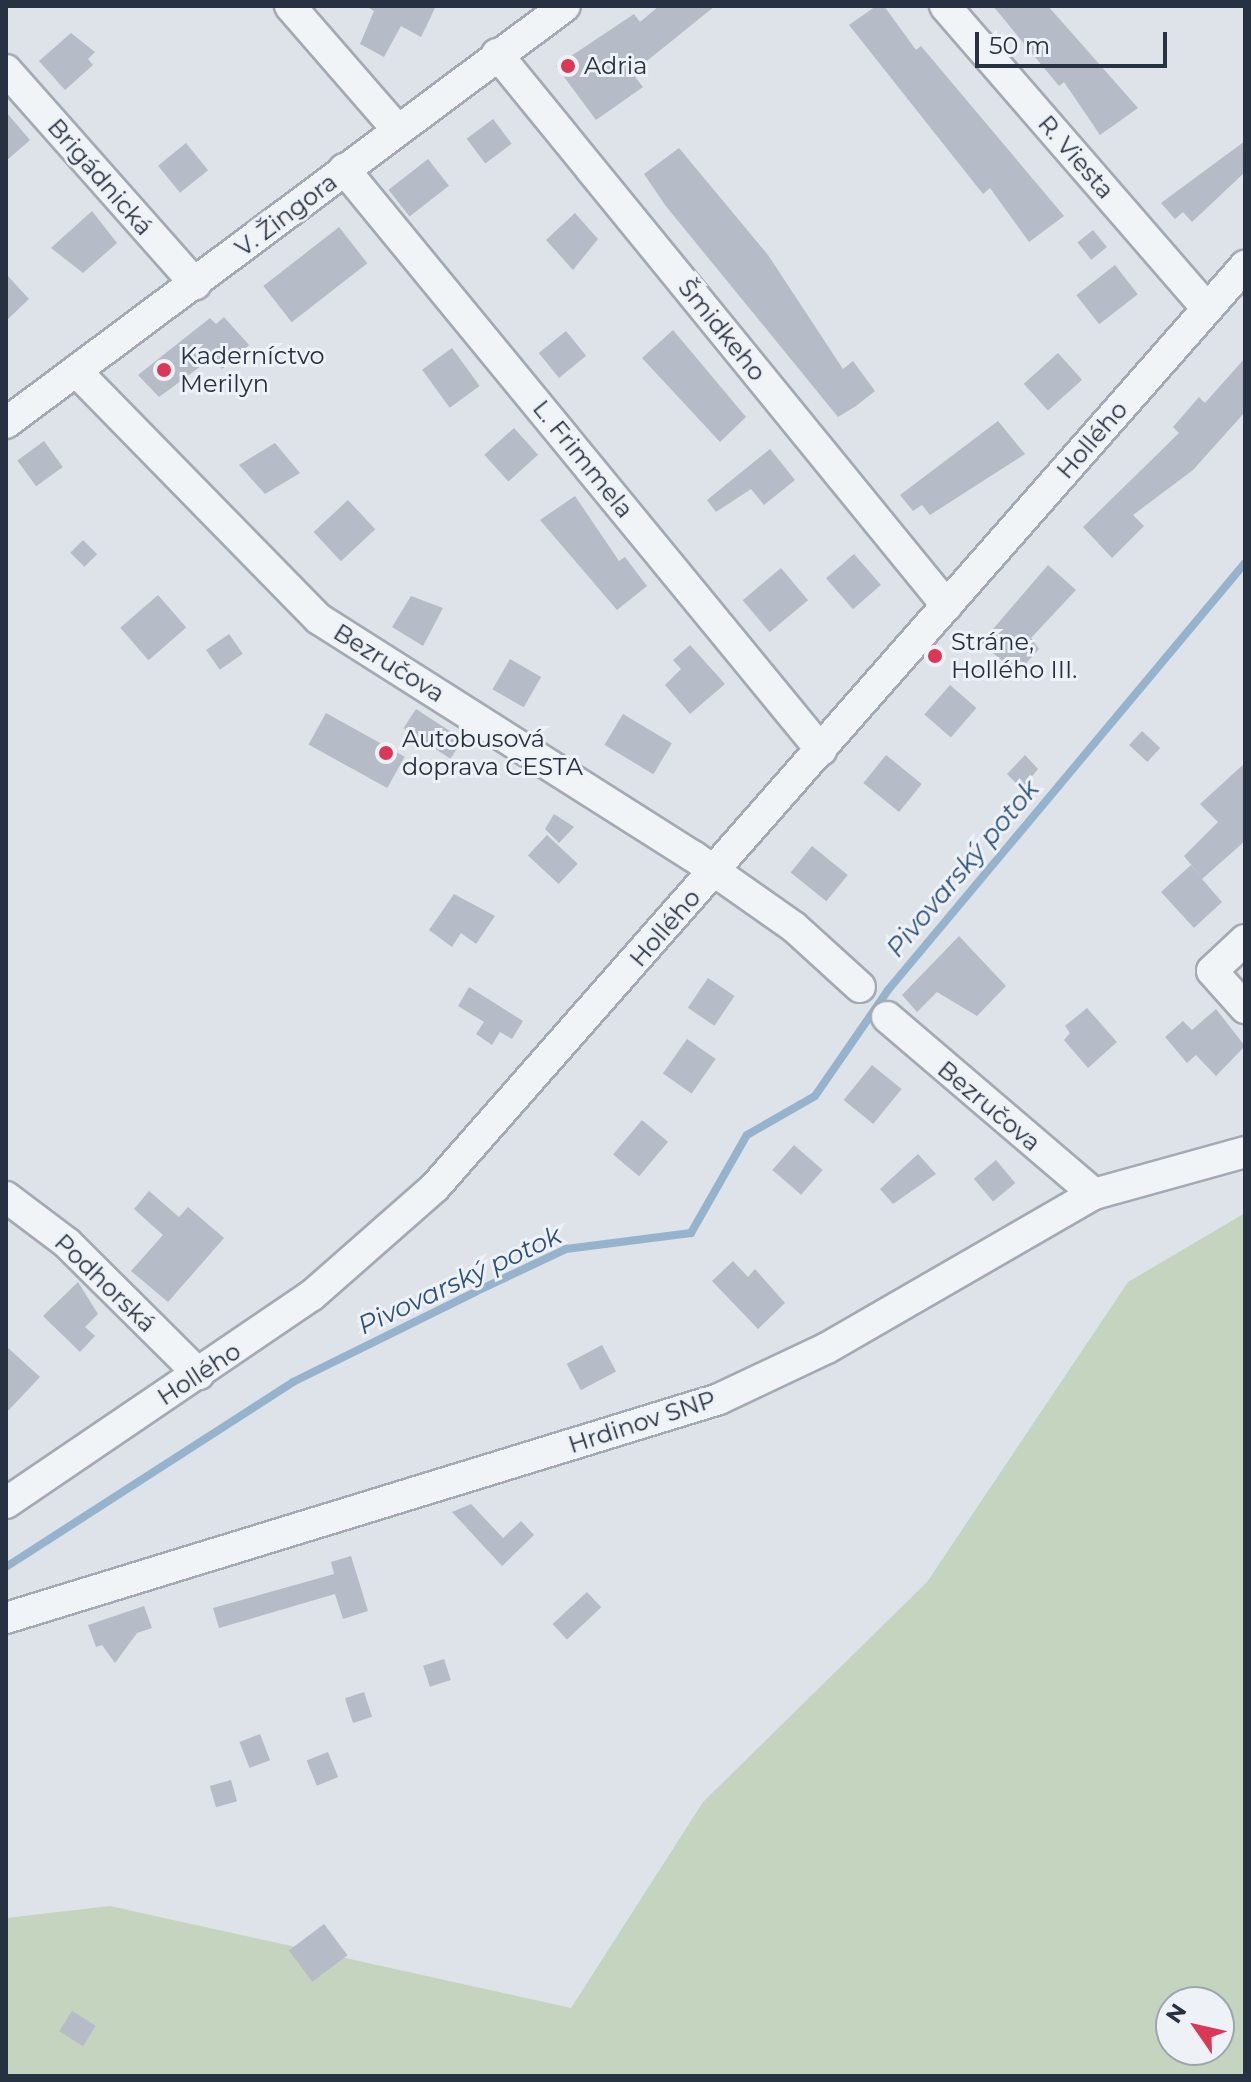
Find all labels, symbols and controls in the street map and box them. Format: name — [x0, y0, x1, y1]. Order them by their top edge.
scale bar — [979, 16, 1171, 66]
text: 50 m — [989, 31, 1050, 60]
place label: Adria — [584, 52, 647, 80]
marker: Adria — [559, 57, 577, 75]
street label: R. Viesta — [1032, 109, 1120, 205]
street label: Brigádnická — [42, 113, 158, 241]
street label: V. Žingora — [229, 167, 343, 263]
street label: Šmidkeho — [672, 273, 772, 387]
place label: Kaderníctvo Merilyn — [180, 342, 325, 398]
marker: Kaderníctvo Merilyn — [155, 361, 173, 379]
street label: L. Frimmela — [527, 394, 639, 524]
street label: Hollého — [1051, 395, 1133, 485]
street label: Bezručova — [328, 618, 450, 708]
place label: Stráne, Hollého III. — [951, 628, 1077, 684]
marker: Stráne, Hollého III. — [926, 647, 944, 665]
place label: Autobusová doprava CESTA — [402, 725, 583, 781]
marker: Autobusová doprava CESTA — [377, 744, 395, 762]
water label: Pivovarský potok — [880, 774, 1046, 964]
street label: Hollého — [624, 883, 706, 973]
street label: Bezručova — [932, 1055, 1046, 1157]
water label: Pivovarský potok — [353, 1220, 567, 1342]
street label: Podhorská — [49, 1228, 161, 1338]
street label: Hollého — [152, 1337, 246, 1411]
street label: Hrdinov SNP — [565, 1385, 719, 1459]
north arrow — [1155, 1986, 1235, 2066]
text: N — [1160, 1998, 1193, 2028]

